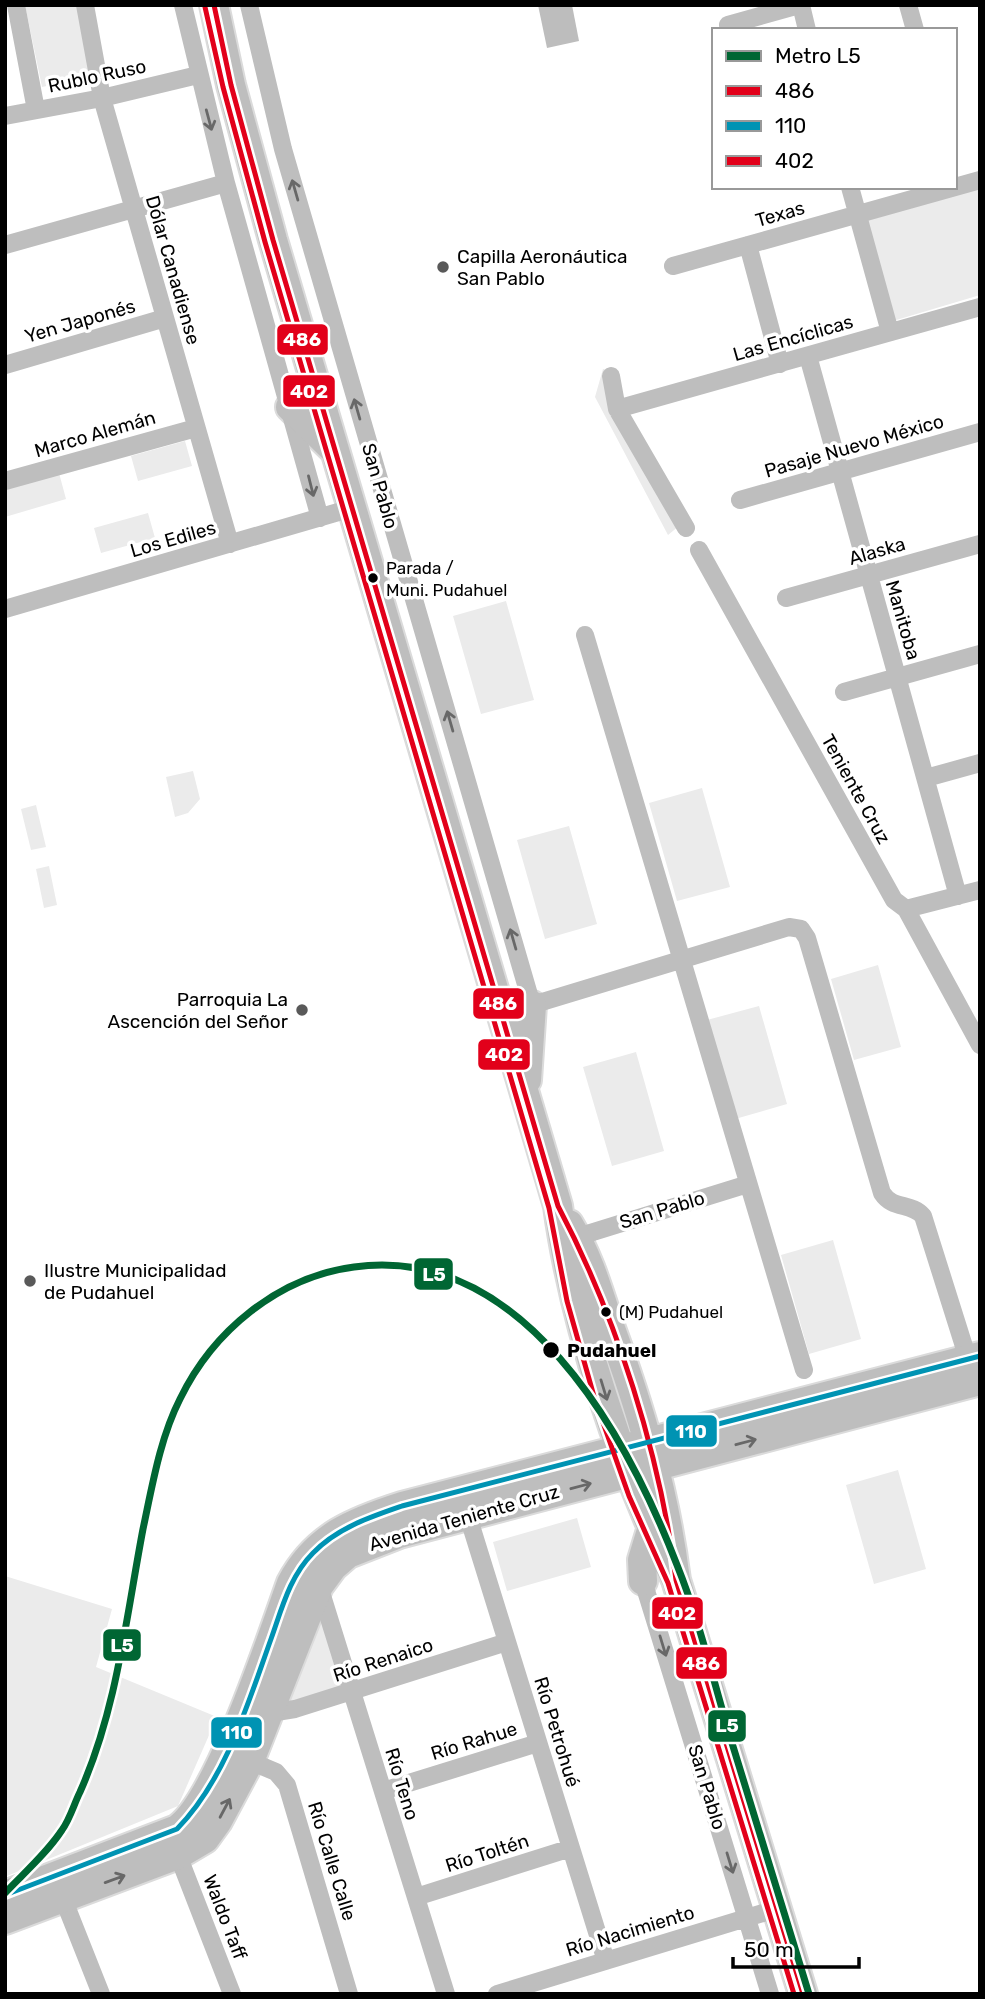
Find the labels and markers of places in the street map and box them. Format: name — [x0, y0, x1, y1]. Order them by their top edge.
place label: Capilla Aeronáutica San Pablo — [457, 245, 628, 290]
marker: Capilla Aeronáutica San Pablo — [435, 259, 451, 275]
place label: Parada / Muni. Pudahuel — [386, 558, 507, 600]
marker: Parada / Muni. Pudahuel — [366, 571, 380, 585]
place label: Parroquia La Ascención del Señor — [107, 988, 289, 1033]
marker: Parroquia La Ascención del Señor — [294, 1002, 310, 1018]
place label: Ilustre Municipalidad de Pudahuel — [44, 1259, 227, 1304]
marker: Ilustre Municipalidad de Pudahuel — [22, 1273, 38, 1289]
place label: (M) Pudahuel — [619, 1302, 723, 1322]
marker: (M) Pudahuel — [599, 1305, 613, 1319]
place label: Pudahuel — [567, 1339, 656, 1362]
marker: Pudahuel — [541, 1340, 561, 1360]

